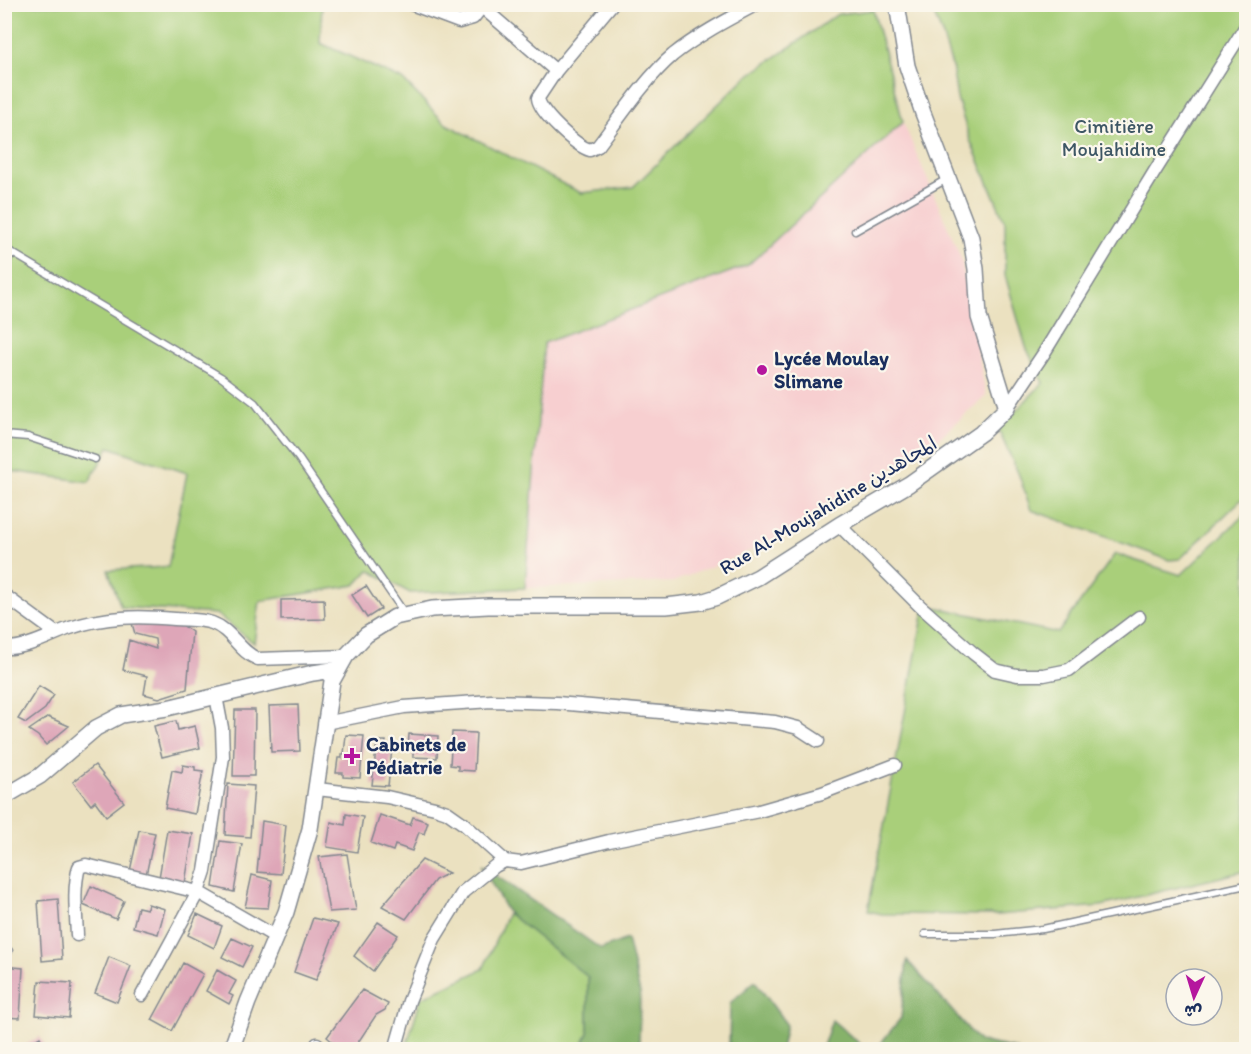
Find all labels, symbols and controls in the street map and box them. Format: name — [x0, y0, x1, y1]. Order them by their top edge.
park label: Cimitière Moujahidine — [1062, 114, 1166, 161]
place label: Lycée Moulay Slimane — [774, 346, 889, 393]
marker: Lycée Moulay Slimane — [755, 363, 769, 377]
street label: Rue Al-Moujahidine المجاهدين — [715, 431, 941, 579]
place label: Cabinets de Pédiatrie — [366, 732, 467, 779]
marker: Cabinets de Pédiatrie — [343, 747, 361, 765]
north arrow — [1164, 967, 1224, 1027]
text: ش — [1184, 1001, 1202, 1022]

